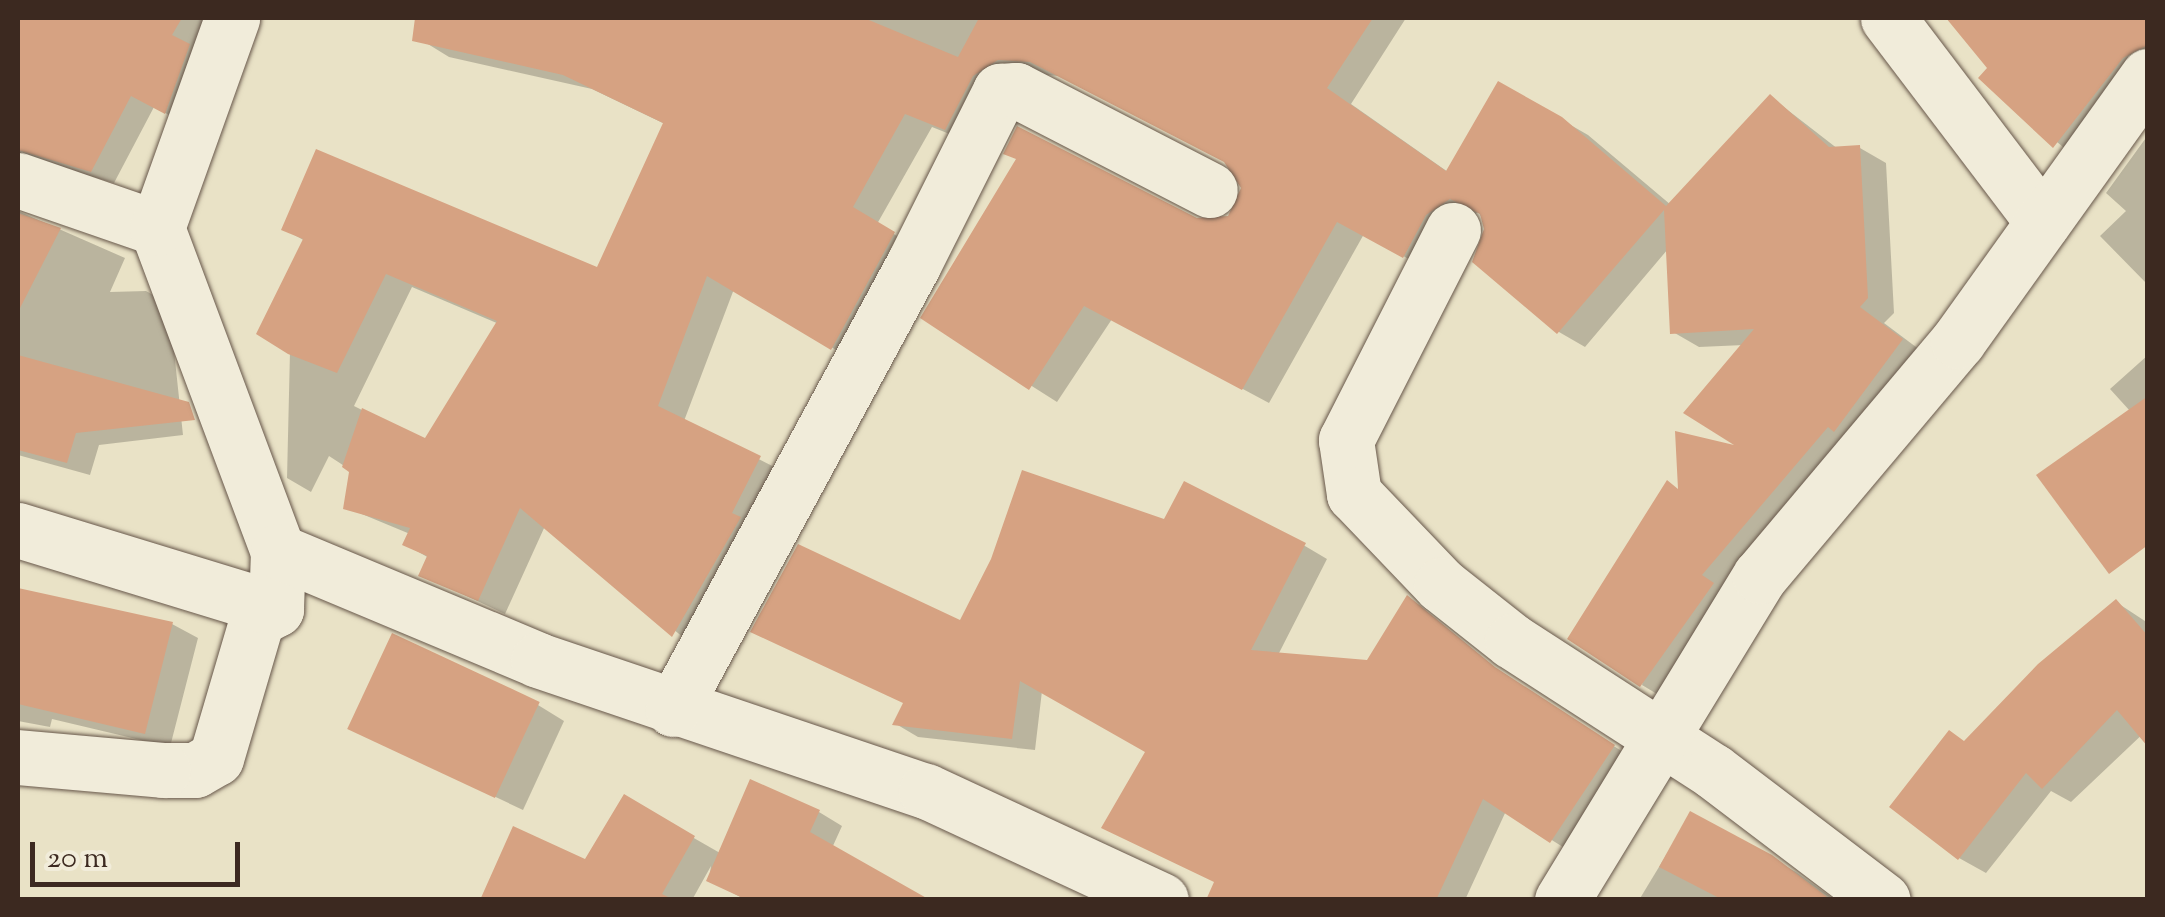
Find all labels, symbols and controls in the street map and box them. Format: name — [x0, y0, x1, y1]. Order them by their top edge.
scale bar — [35, 822, 245, 884]
text: 20 m — [47, 838, 108, 881]

